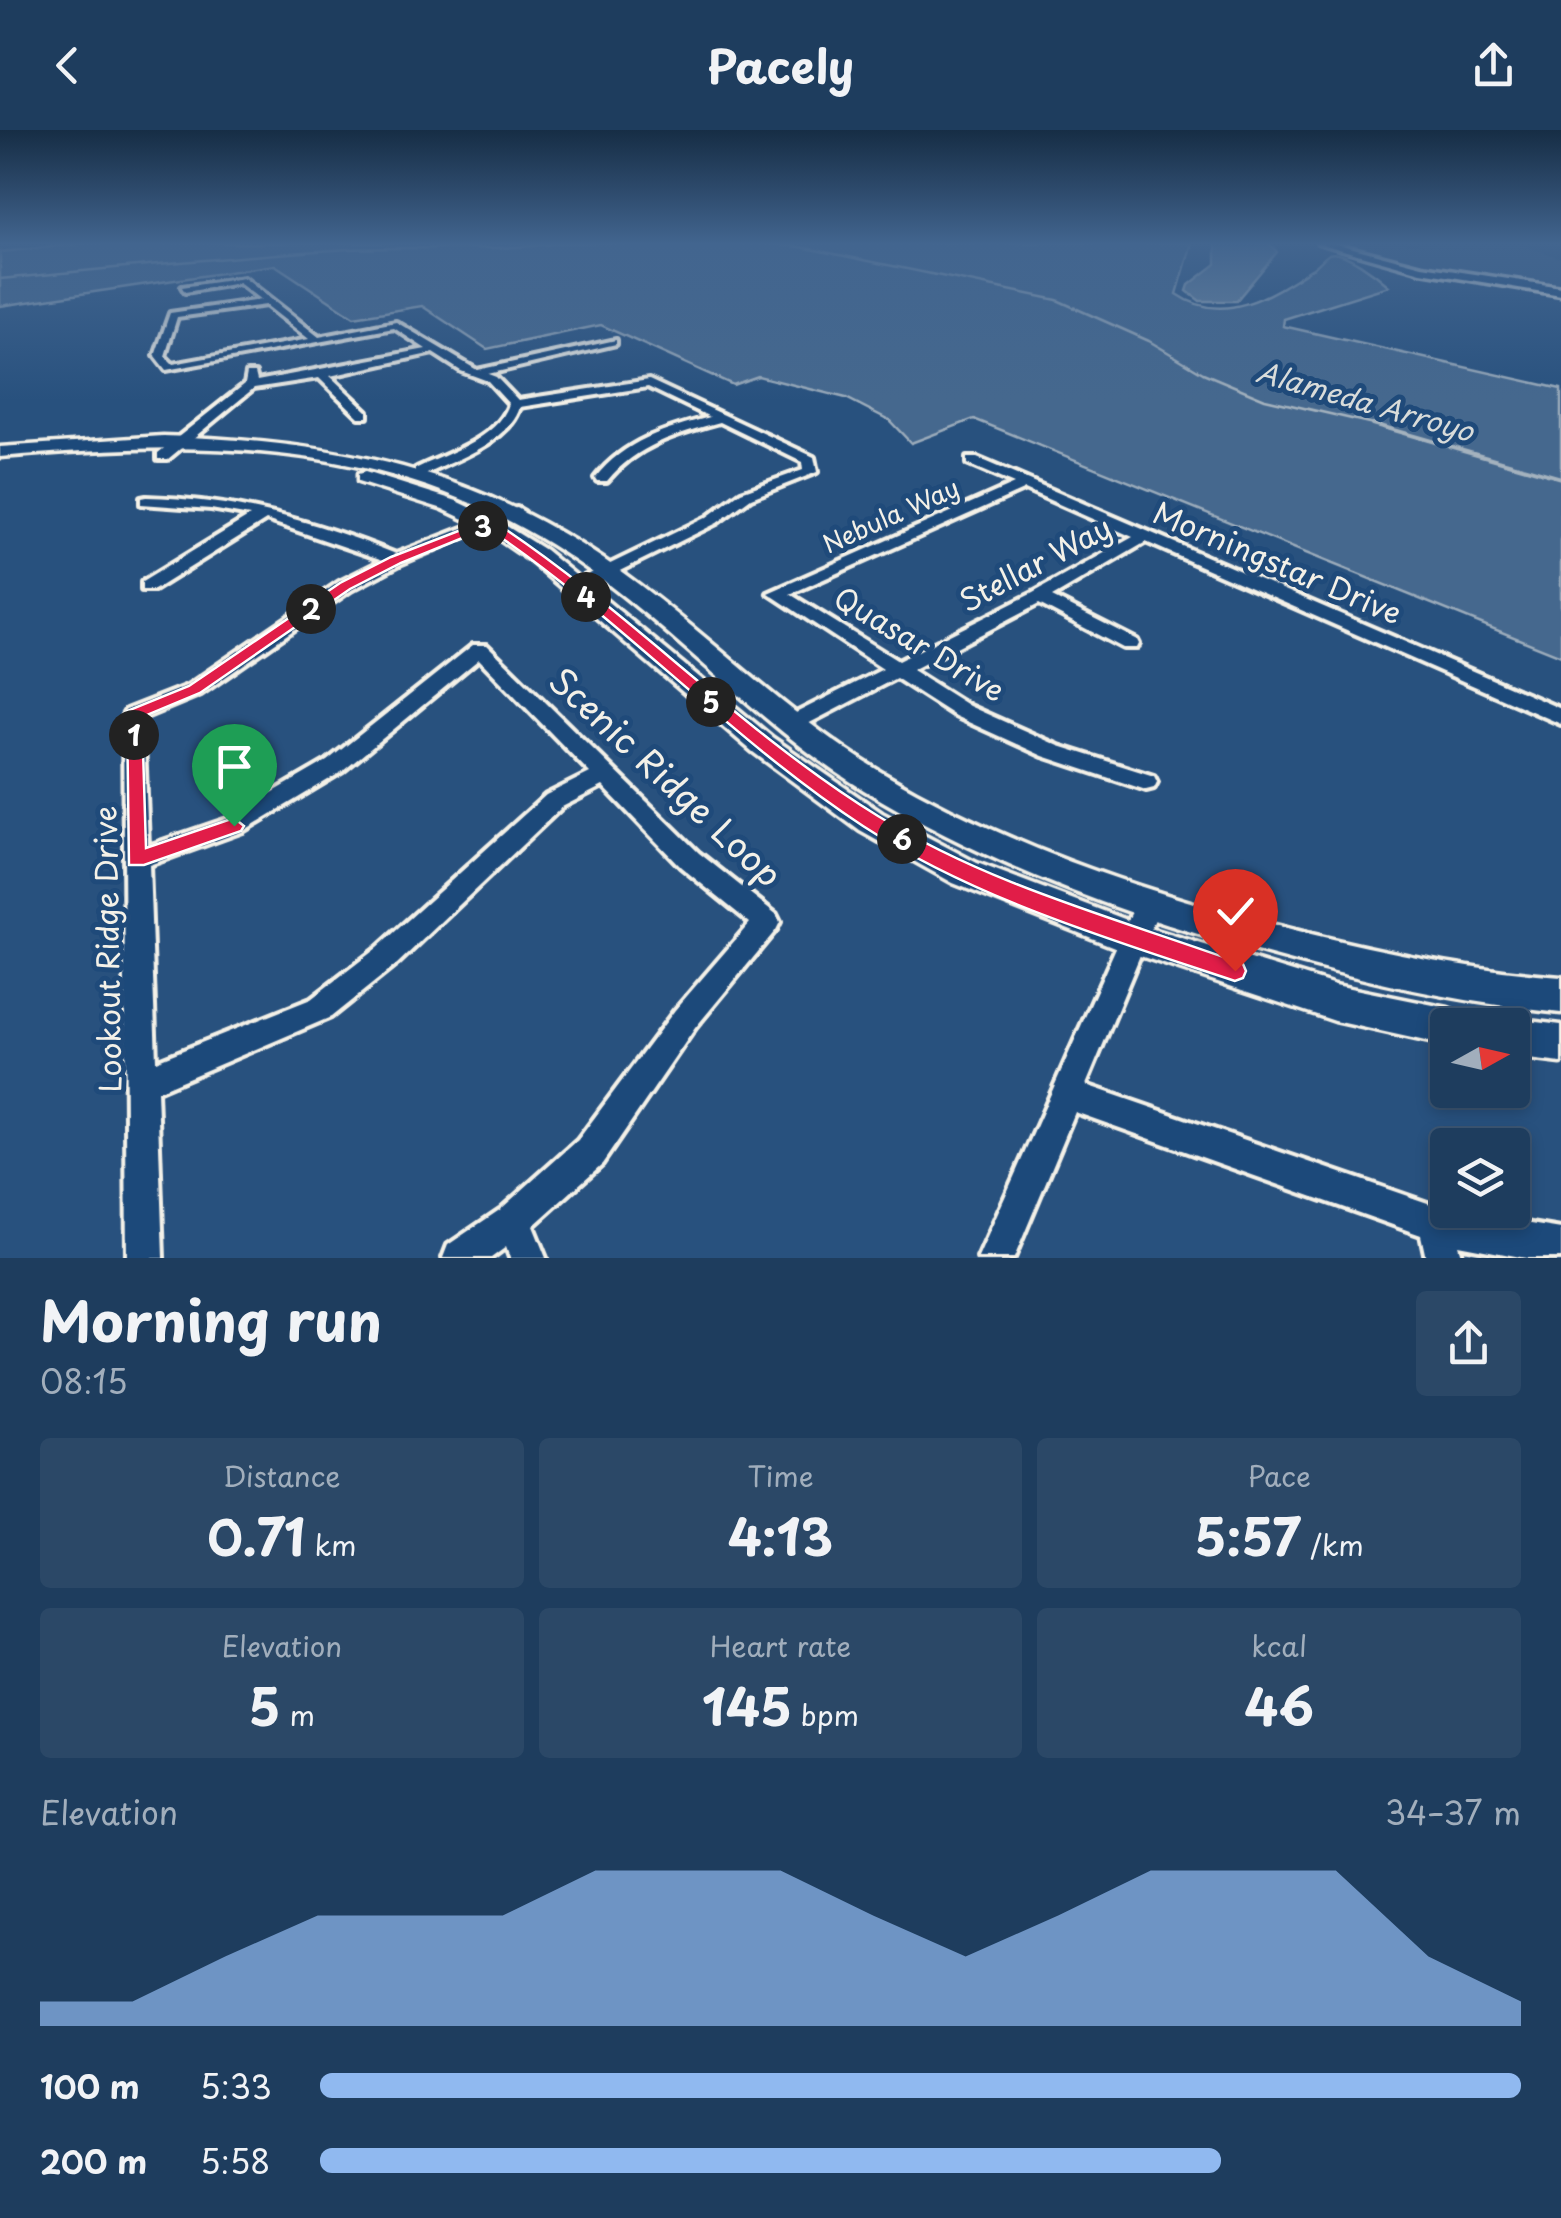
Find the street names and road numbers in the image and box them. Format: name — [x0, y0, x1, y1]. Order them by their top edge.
street label: Nebula Way — [816, 468, 965, 562]
street label: Morningstar Drive — [1147, 489, 1409, 634]
street label: Stellar Way — [951, 504, 1119, 622]
street label: Quasar Drive — [826, 574, 1015, 712]
street label: Scenic Ridge Loop — [538, 654, 795, 899]
street label: Lookout Ridge Drive — [82, 805, 131, 1093]

